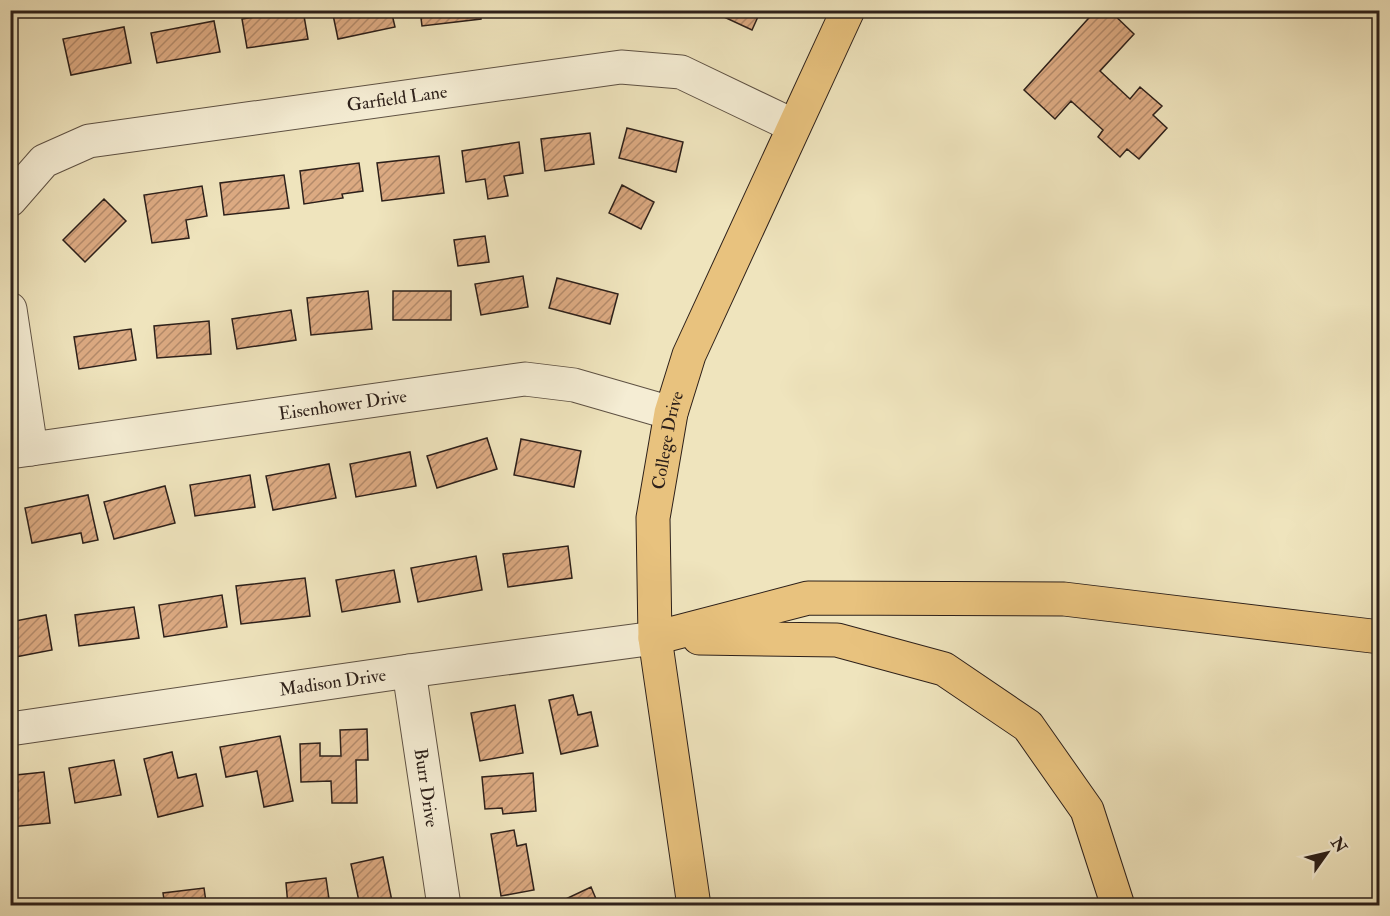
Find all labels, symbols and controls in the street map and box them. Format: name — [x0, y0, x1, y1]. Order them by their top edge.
street label: Garfield Lane — [345, 80, 449, 117]
street label: Eisenhower Drive — [277, 385, 409, 426]
street label: College Drive — [647, 388, 689, 491]
street label: Madison Drive — [278, 663, 388, 702]
street label: Burr Drive — [409, 747, 443, 829]
north arrow — [1297, 823, 1357, 883]
text: N — [1326, 833, 1351, 857]

